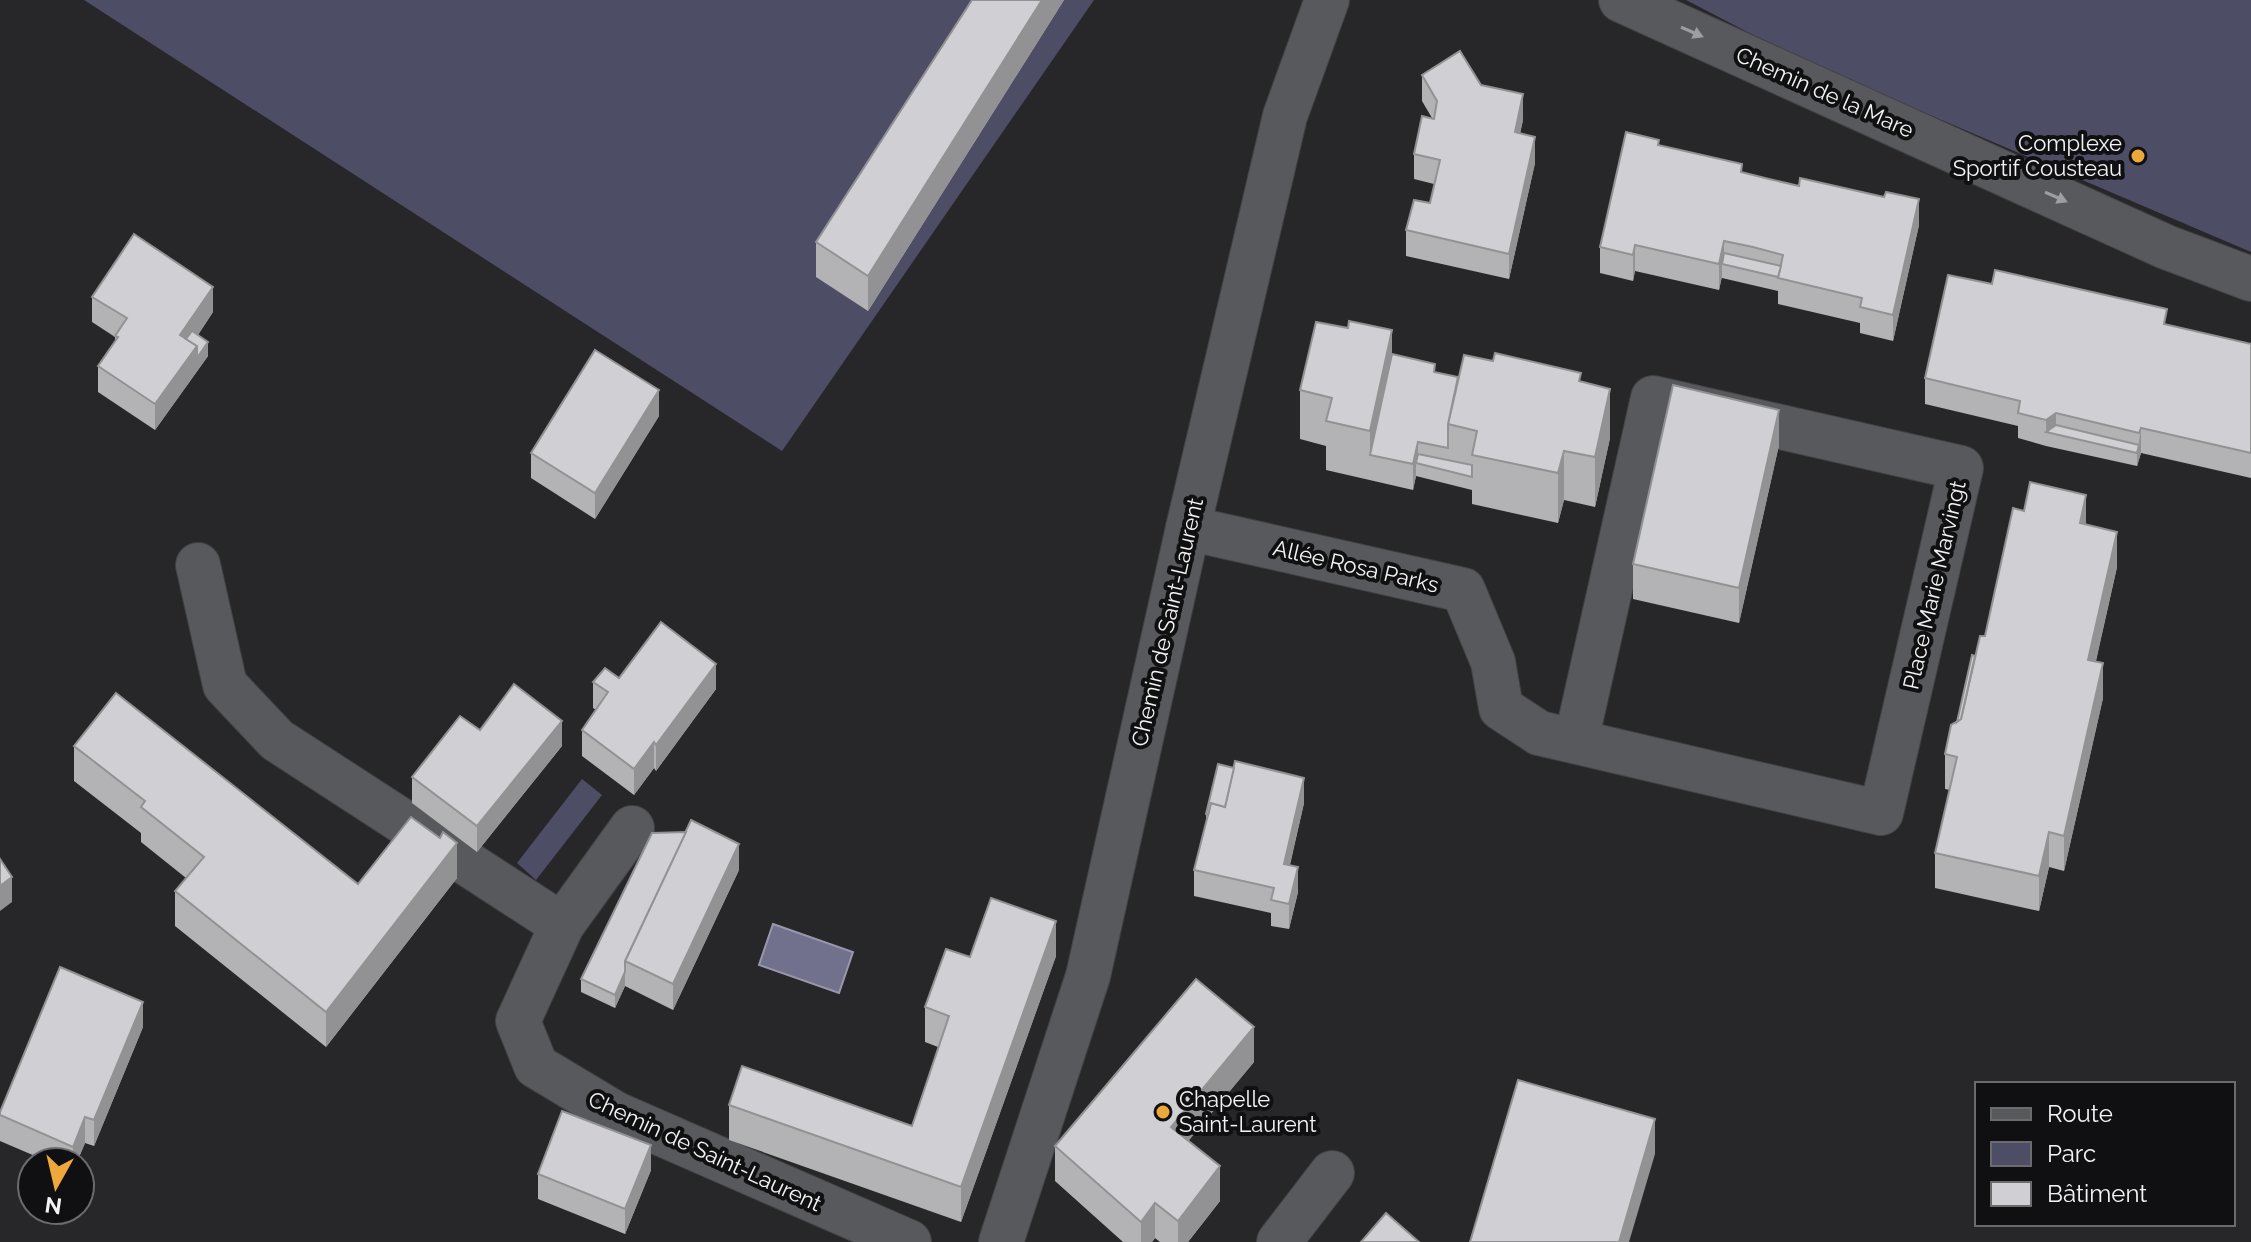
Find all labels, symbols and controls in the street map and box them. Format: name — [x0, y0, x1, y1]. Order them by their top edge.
one-way arrow — [1680, 25, 1704, 39]
street label: Chemin de la Mare — [1732, 41, 1918, 143]
place label: Complexe Sportif Cousteau — [1953, 130, 2122, 181]
marker: Complexe Sportif Cousteau — [2129, 147, 2147, 165]
one-way arrow — [2044, 190, 2068, 204]
street label: Place Marie Marvingt — [1897, 477, 1971, 692]
street label: Chemin de Saint-Laurent — [1126, 495, 1208, 749]
street label: Allée Rosa Parks — [1271, 534, 1441, 598]
legend — [1975, 1082, 2235, 1226]
street label: Chemin de Saint-Laurent — [584, 1086, 826, 1217]
place label: Chapelle Saint-Laurent — [1179, 1086, 1317, 1137]
text: Route — [2047, 1099, 2113, 1128]
marker: Chapelle Saint-Laurent — [1154, 1103, 1172, 1121]
text: Parc — [2047, 1139, 2096, 1168]
north arrow — [16, 1146, 96, 1226]
text: Bâtiment — [2047, 1179, 2147, 1208]
text: N — [43, 1192, 63, 1220]

